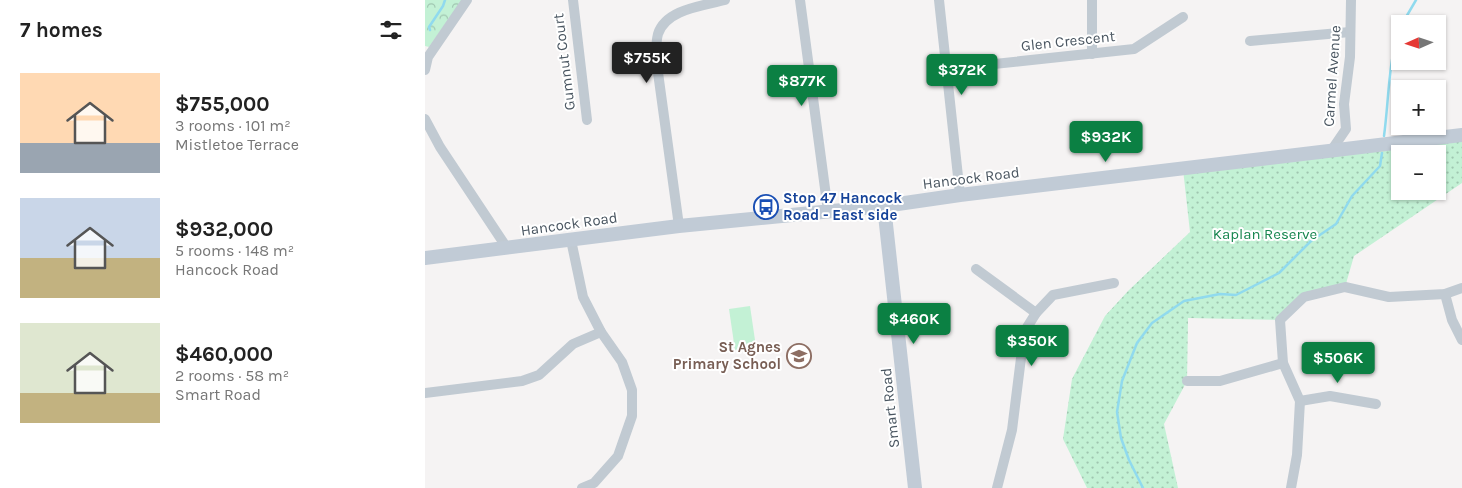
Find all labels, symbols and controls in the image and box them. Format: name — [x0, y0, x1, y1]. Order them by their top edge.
street label: Gumnut Court — [549, 12, 579, 112]
north arrow — [1391, 15, 1446, 70]
map controls — [1391, 15, 1446, 200]
icon: filters — [377, 16, 405, 44]
text: 7 homes — [20, 18, 103, 42]
street label: Carmel Avenue — [1319, 25, 1345, 127]
street label: Glen Crescent — [1020, 27, 1116, 55]
pin: $755K — [612, 42, 682, 84]
text: $755K — [623, 48, 671, 67]
pin: $372K — [927, 54, 997, 96]
text: $372K — [937, 60, 987, 79]
pin: $877K — [767, 64, 837, 107]
text: $877K — [778, 71, 826, 90]
button: + — [1391, 80, 1446, 135]
text: $755,000 — [175, 92, 270, 116]
icon: home — [60, 93, 120, 153]
text: 3 rooms · 101 m² — [175, 116, 291, 135]
pin: $932K — [1071, 120, 1141, 163]
text: $932K — [1081, 127, 1131, 146]
text: Mistletoe Terrace — [175, 135, 299, 154]
button: − — [1391, 145, 1446, 200]
street label: Hancock Road — [921, 163, 1021, 193]
place label: Stop 47 Hancock Road - East side — [783, 189, 902, 224]
bus stop icon: Stop 47 Hancock Road - East side — [753, 194, 779, 220]
street label: Hancock Road — [519, 208, 619, 240]
text: $932,000 — [175, 217, 273, 241]
icon: home — [60, 218, 120, 278]
park label: Kaplan Reserve — [1213, 225, 1317, 243]
text: 5 rooms · 148 m² — [175, 241, 294, 260]
text: Hancock Road — [175, 260, 279, 279]
pin: $460K — [879, 302, 949, 345]
text: $460K — [889, 309, 939, 328]
pin: $350K — [997, 324, 1067, 367]
text: $350K — [1007, 331, 1057, 350]
place label: St Agnes Primary School — [673, 338, 781, 373]
text: $460,000 — [175, 342, 273, 366]
pin: $506K — [1303, 342, 1373, 384]
icon: home — [60, 343, 120, 403]
school or university icon: St Agnes Primary School — [786, 343, 812, 369]
text: $506K — [1313, 348, 1363, 367]
text: 2 rooms · 58 m² — [175, 366, 289, 385]
street label: Smart Road — [877, 367, 903, 449]
text: Smart Road — [175, 385, 261, 404]

